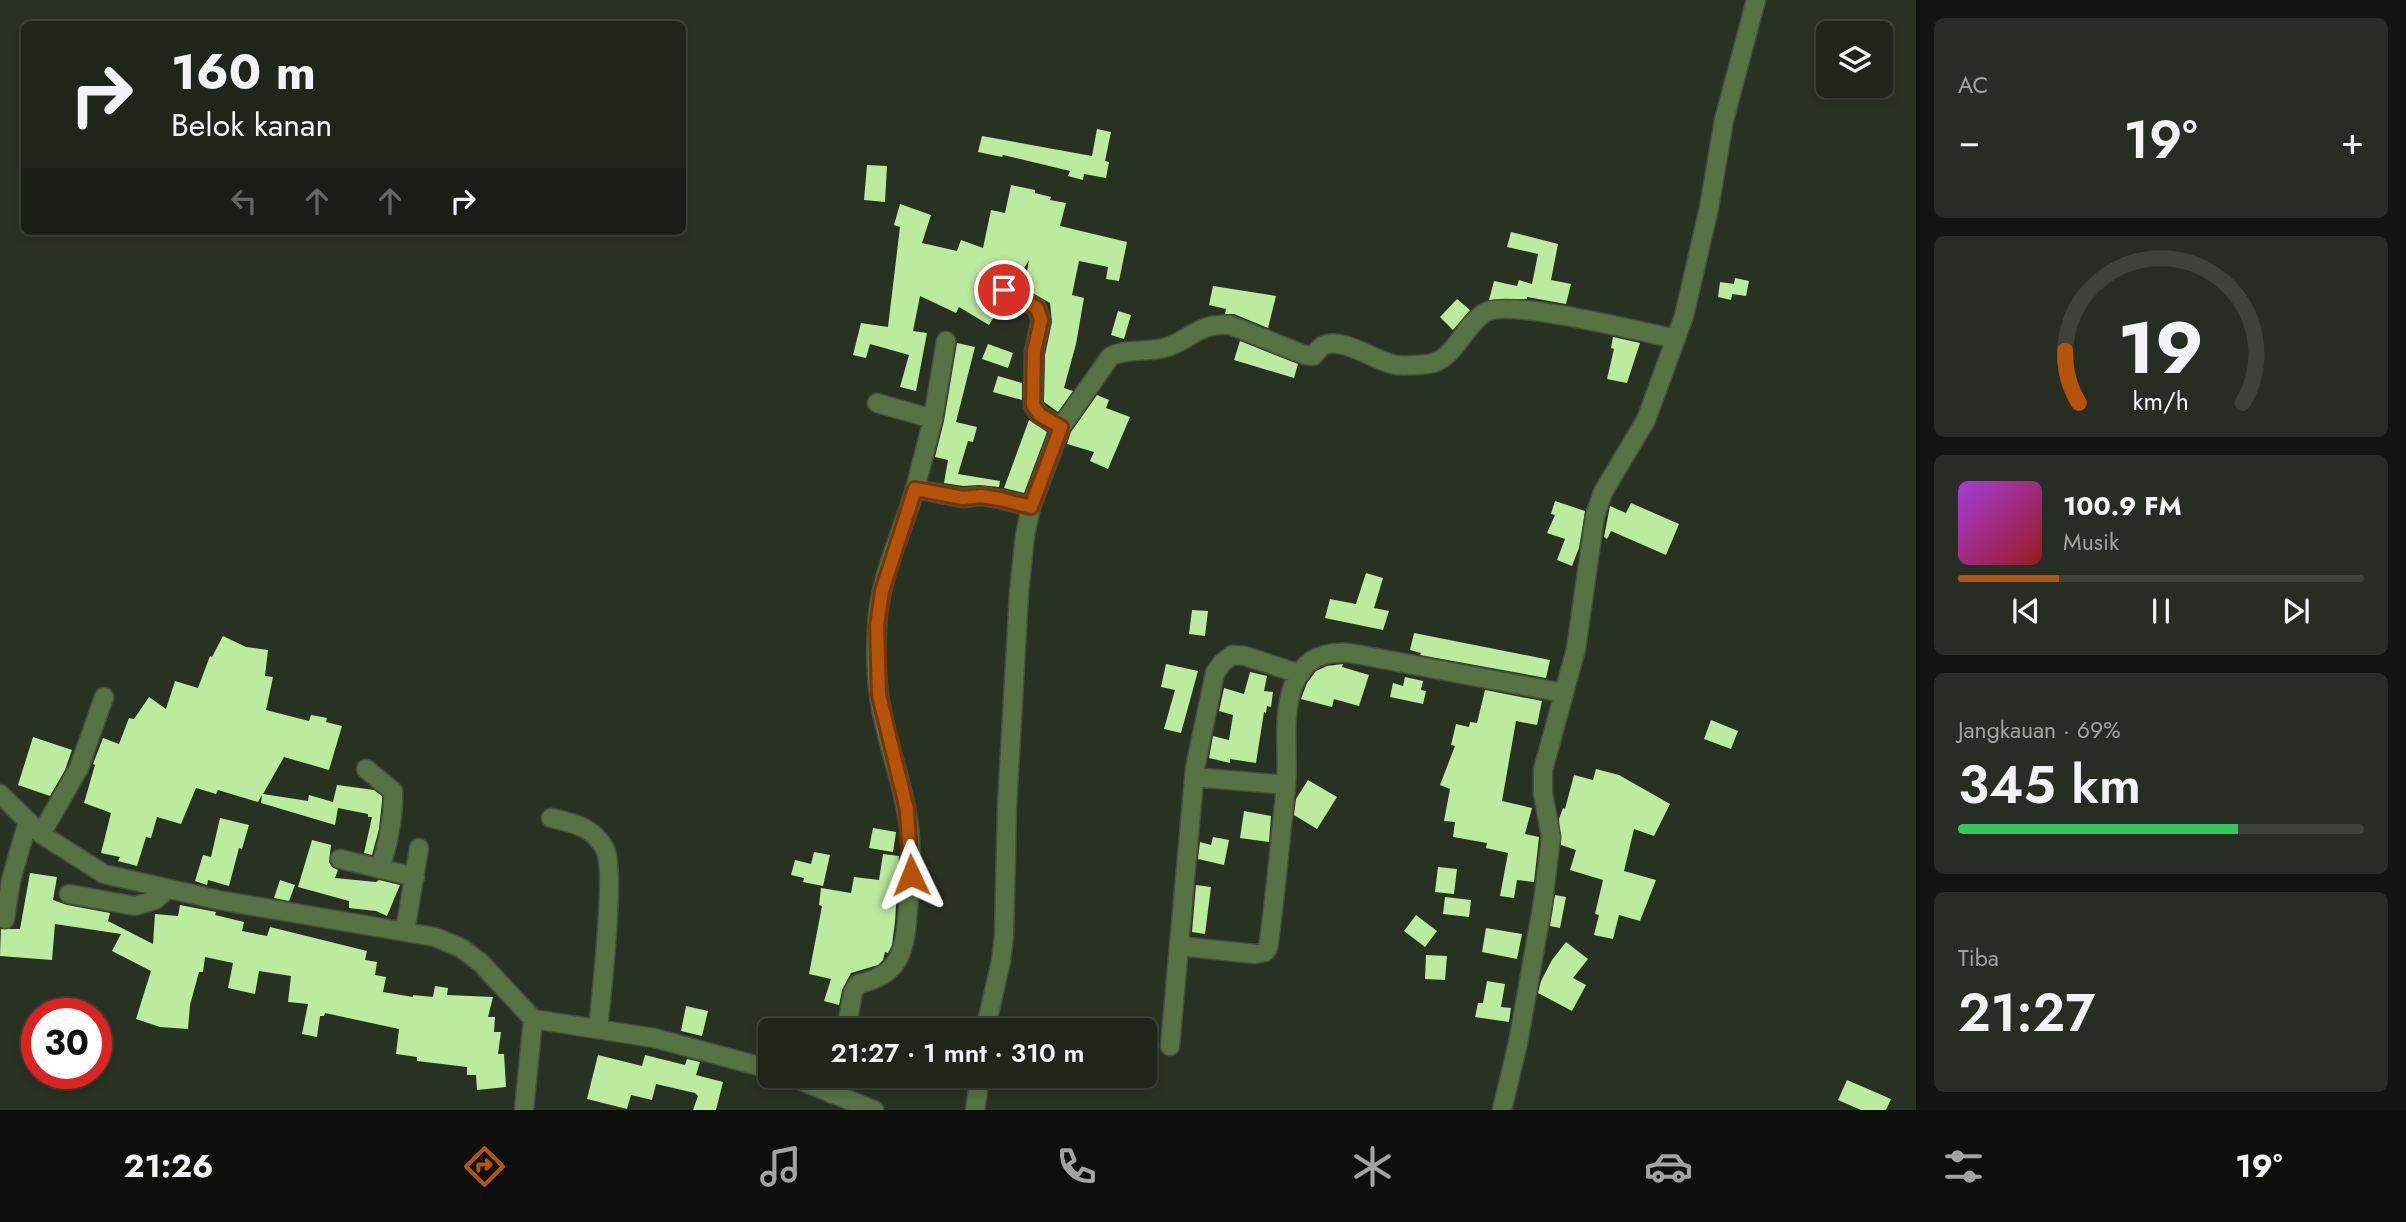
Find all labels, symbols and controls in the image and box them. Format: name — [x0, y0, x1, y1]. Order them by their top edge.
map controls — [1816, 21, 1893, 98]
button: layers — [1816, 21, 1893, 98]
text: 160 m — [171, 37, 316, 107]
icon: right — [56, 49, 147, 140]
text: AC — [1958, 68, 1988, 102]
text: Belok kanan — [171, 102, 332, 148]
text: 19° — [2124, 102, 2198, 178]
text: − — [1958, 113, 1980, 168]
text: + — [2341, 113, 2364, 168]
icon: left — [225, 182, 263, 220]
icon: ahead — [298, 182, 336, 220]
icon: ahead — [371, 182, 409, 220]
icon: right — [444, 182, 482, 220]
pin — [974, 260, 1034, 320]
icon: arrive — [985, 271, 1023, 309]
text: 19 — [2118, 295, 2204, 400]
text: km/h — [2133, 382, 2189, 418]
text: 100.9 FM — [2063, 487, 2182, 525]
text: Musik — [2063, 525, 2119, 559]
icon: previous — [2007, 592, 2045, 630]
icon: pause — [2142, 592, 2180, 630]
icon: next — [2277, 592, 2315, 630]
text: Jangkauan · 69% — [1958, 713, 2121, 747]
text: 345 km — [1958, 747, 2141, 823]
position arrow — [874, 838, 948, 912]
text: Tiba — [1958, 941, 1999, 975]
text: 21:27 — [1958, 975, 2095, 1051]
speed limit sign: 30 — [21, 998, 112, 1089]
text: 21:27 · 1 mnt · 310 m — [831, 1034, 1084, 1072]
icon: directions — [460, 1142, 509, 1191]
icon: music — [756, 1142, 805, 1191]
icon: phone — [1052, 1142, 1101, 1191]
icon: climate — [1348, 1142, 1397, 1191]
icon: car — [1644, 1142, 1693, 1191]
icon: filters — [1939, 1142, 1988, 1191]
text: 21:26 — [123, 1143, 213, 1189]
text: 19° — [2235, 1143, 2283, 1189]

